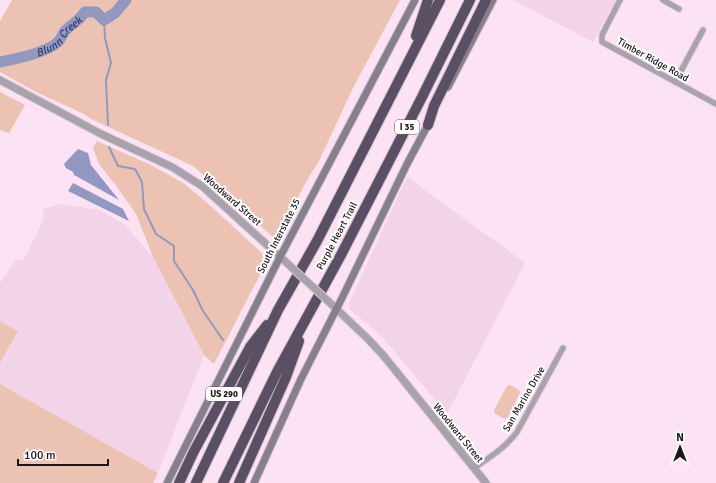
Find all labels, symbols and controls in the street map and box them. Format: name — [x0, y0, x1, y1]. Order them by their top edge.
water label: Blunn Creek — [34, 13, 85, 59]
street label: Timber Ridge Road — [615, 35, 691, 85]
road number: I 35 — [395, 120, 419, 134]
street label: Woodward Street — [200, 171, 264, 229]
street label: South Interstate 35 — [255, 197, 303, 275]
street label: Purple Heart Trail — [314, 200, 360, 272]
street label: San Marino Drive — [500, 364, 548, 434]
road number: US 290 — [206, 387, 242, 401]
street label: Woodward Street — [430, 401, 486, 466]
north arrow — [660, 427, 700, 467]
text: N — [676, 431, 684, 444]
scale bar — [18, 441, 108, 467]
text: 100 m — [24, 448, 56, 463]

